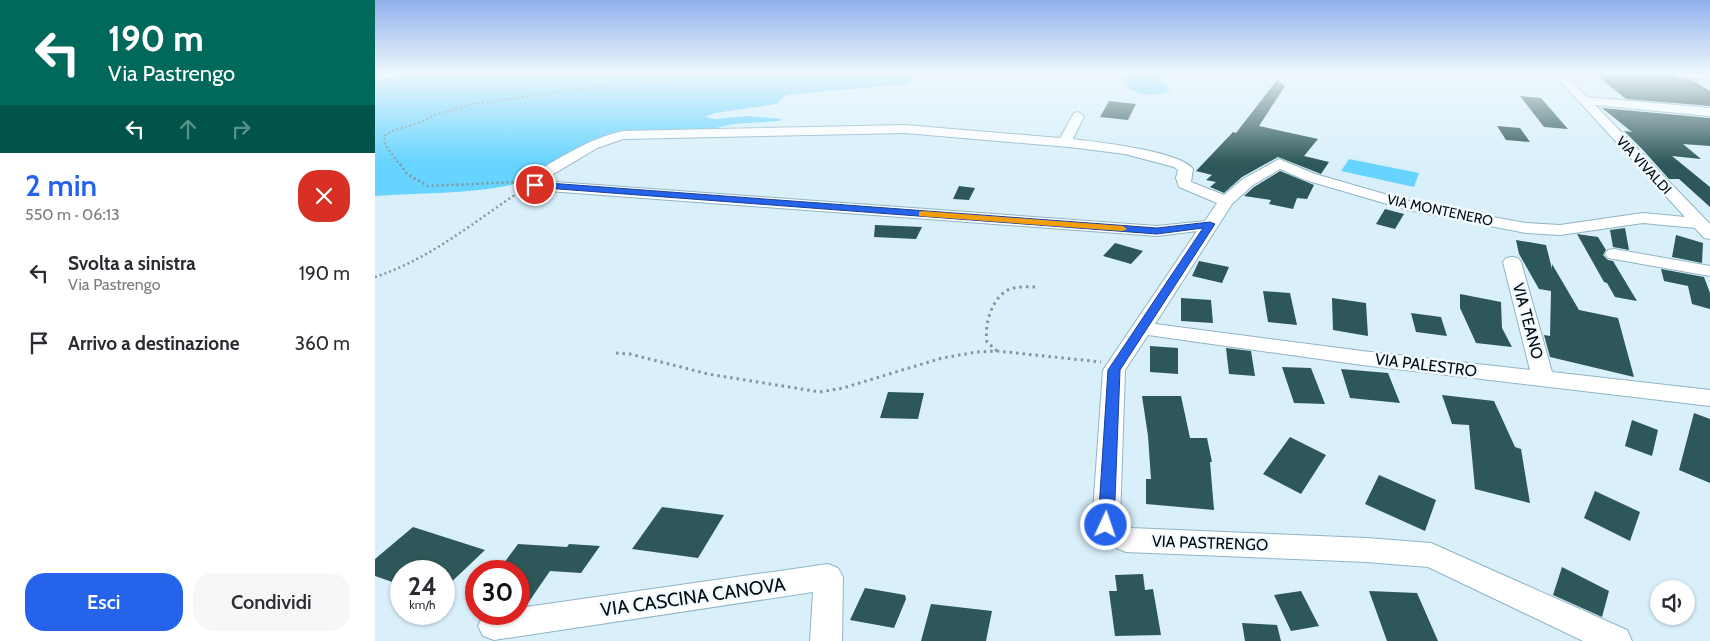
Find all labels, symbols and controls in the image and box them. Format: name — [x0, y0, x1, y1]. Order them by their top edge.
text: 190 m — [108, 17, 204, 60]
icon: left — [25, 20, 90, 85]
text: Via Pastrengo — [108, 60, 235, 87]
icon: left — [121, 115, 149, 143]
icon: ahead — [174, 115, 202, 143]
icon: right — [227, 115, 255, 143]
street label: VIA VIVALDI — [1612, 132, 1676, 198]
pin — [514, 164, 556, 206]
text: 2 min — [25, 167, 97, 204]
button: close — [298, 170, 350, 222]
icon: arrive — [521, 171, 549, 199]
street label: VIA MONTENERO — [1385, 190, 1495, 230]
text: 550 m · 06:13 — [25, 205, 120, 224]
text: Svolta a sinistra — [68, 252, 196, 275]
icon: left — [25, 259, 53, 287]
text: 190 m — [299, 262, 350, 285]
text: Via Pastrengo — [68, 275, 161, 294]
street label: VIA TEANO — [1509, 281, 1547, 361]
icon: arrive — [25, 329, 53, 357]
text: Arrivo a destinazione — [68, 332, 239, 355]
text: 360 m — [295, 332, 350, 355]
street label: VIA PALESTRO — [1374, 349, 1478, 381]
position arrow — [1079, 498, 1131, 550]
street label: VIA PASTRENGO — [1152, 531, 1268, 555]
speed limit sign: 30 — [465, 560, 530, 625]
text: 24 — [408, 571, 437, 601]
button: Esci — [25, 573, 183, 631]
button: Condividi — [193, 573, 350, 631]
street label: VIA CASCINA CANOVA — [599, 573, 787, 621]
map controls — [1650, 580, 1695, 625]
button: sound — [1650, 580, 1695, 625]
text: km/h — [409, 597, 436, 612]

